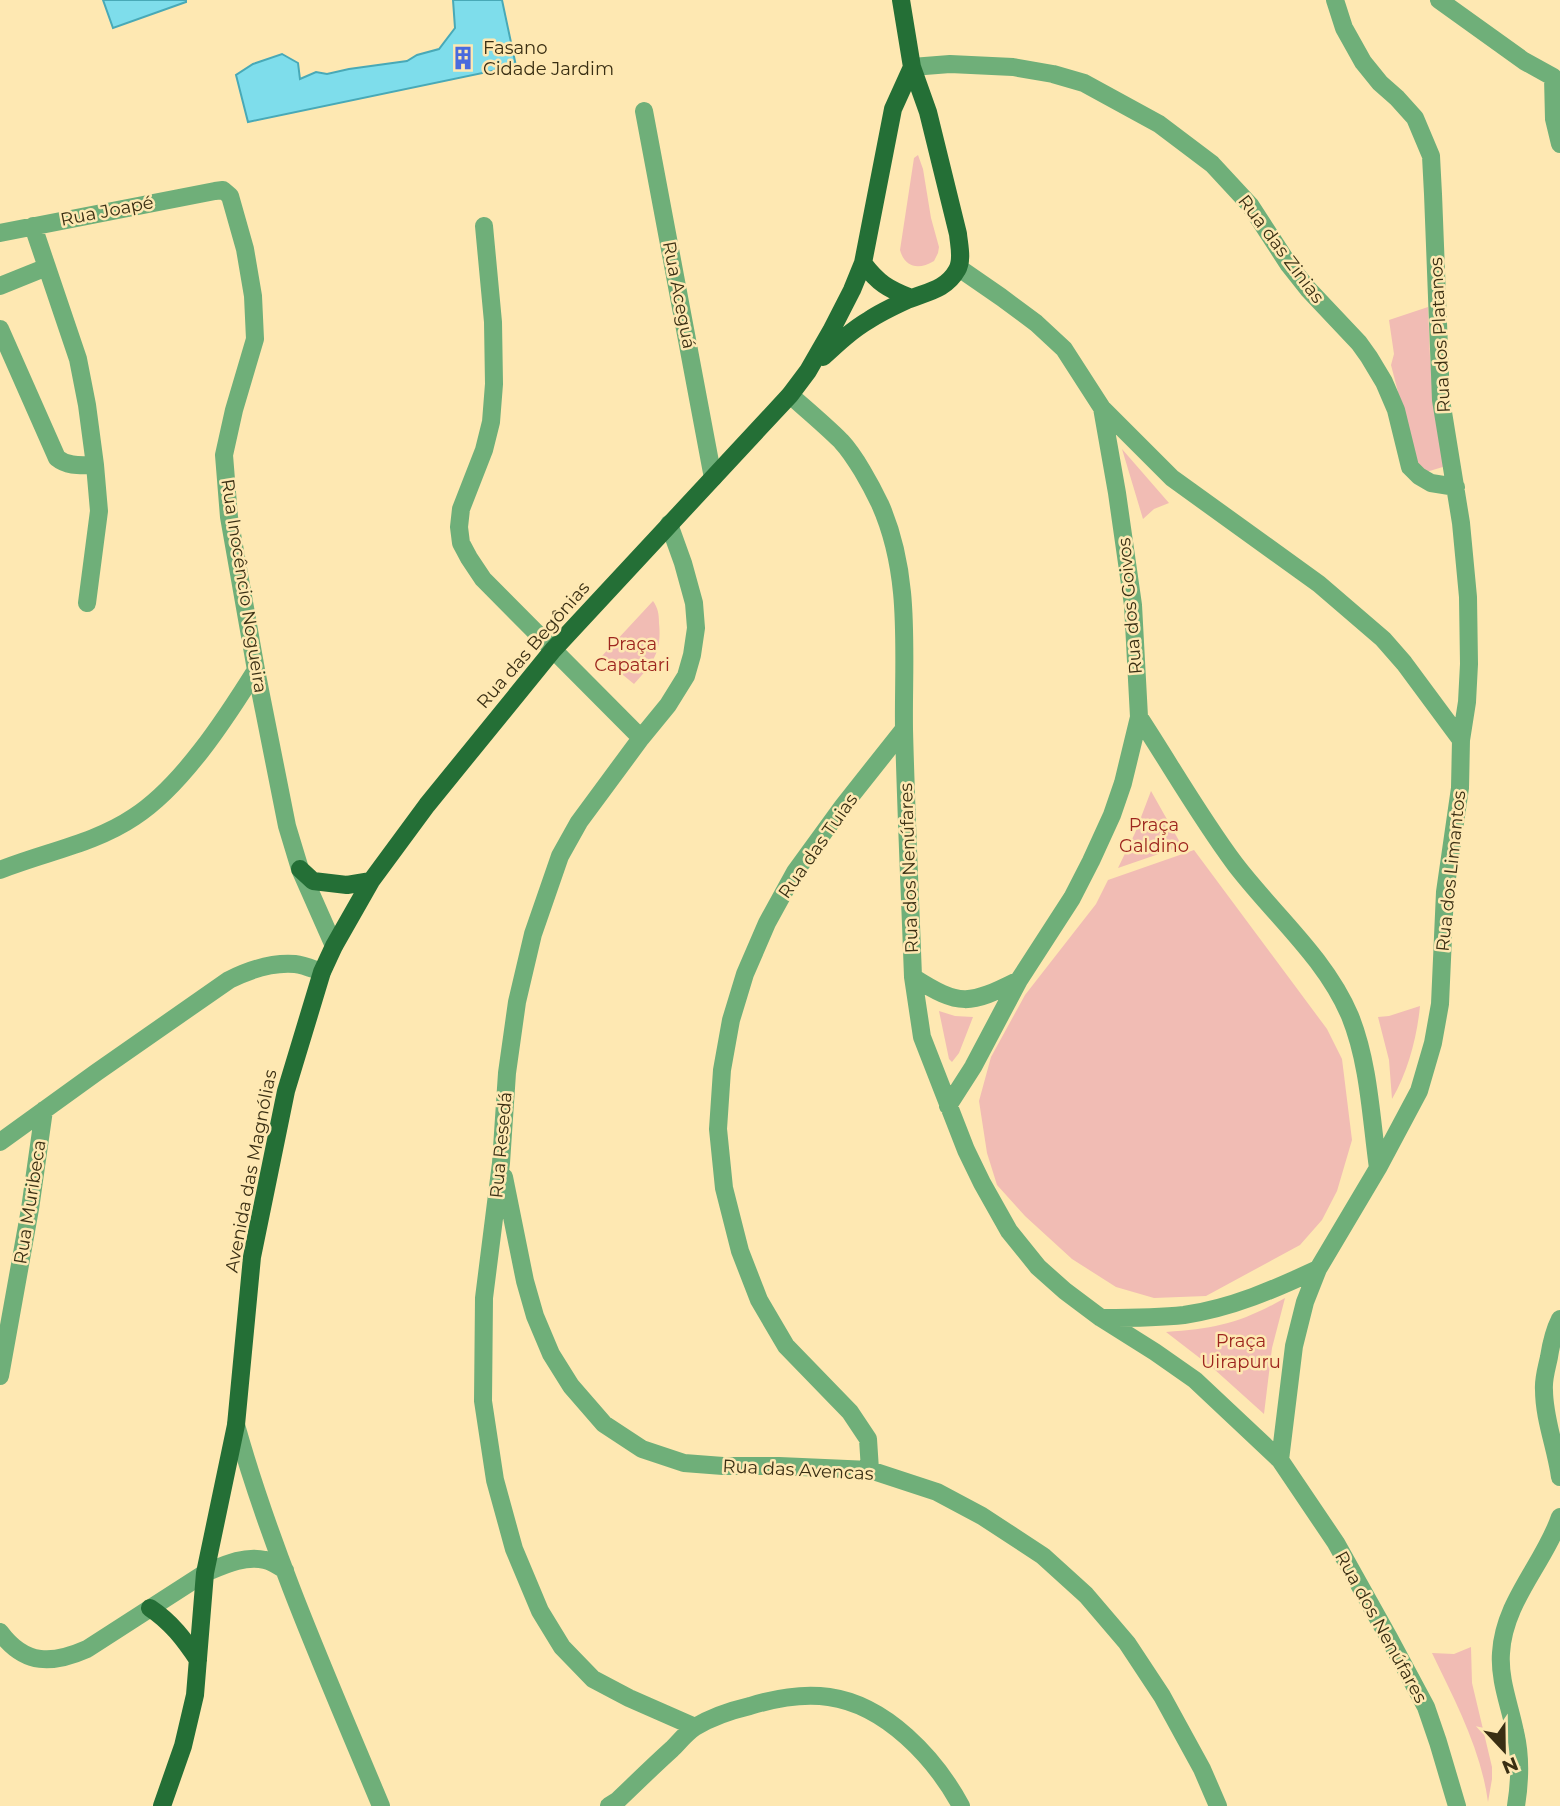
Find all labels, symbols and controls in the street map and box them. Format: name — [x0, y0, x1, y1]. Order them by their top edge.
place label: Fasano Cidade Jardim — [483, 37, 614, 80]
building icon: Fasano Cidade Jardim — [449, 44, 477, 72]
street label: Rua Joapé — [59, 191, 156, 231]
street label: Rua das Zinias — [1233, 191, 1329, 308]
street label: Rua Aceguá — [658, 239, 700, 351]
street label: Rua dos Platanos — [1425, 257, 1455, 413]
street label: Rua Inocêncio Nogueira — [216, 477, 272, 695]
street label: Rua dos Goivos — [1113, 537, 1147, 675]
street label: Rua das Begônias — [472, 577, 594, 713]
park label: Praça Capatari — [594, 633, 670, 676]
street label: Rua dos Nenúfares — [895, 782, 923, 954]
street label: Rua das Tuias — [774, 789, 862, 903]
street label: Rua dos Limantos — [1432, 789, 1470, 953]
park label: Praça Galdino — [1119, 814, 1189, 857]
street label: Avenida das Magnólias — [221, 1067, 282, 1274]
street label: Rua Resedá — [485, 1091, 517, 1199]
street label: Rua Muribeca — [9, 1138, 51, 1266]
park label: Praça Uirapuru — [1201, 1330, 1281, 1373]
street label: Rua das Avencas — [722, 1455, 874, 1485]
street label: Rua dos Nenúfares — [1330, 1547, 1432, 1707]
north arrow — [1469, 1715, 1539, 1785]
text: N — [1499, 1752, 1522, 1779]

